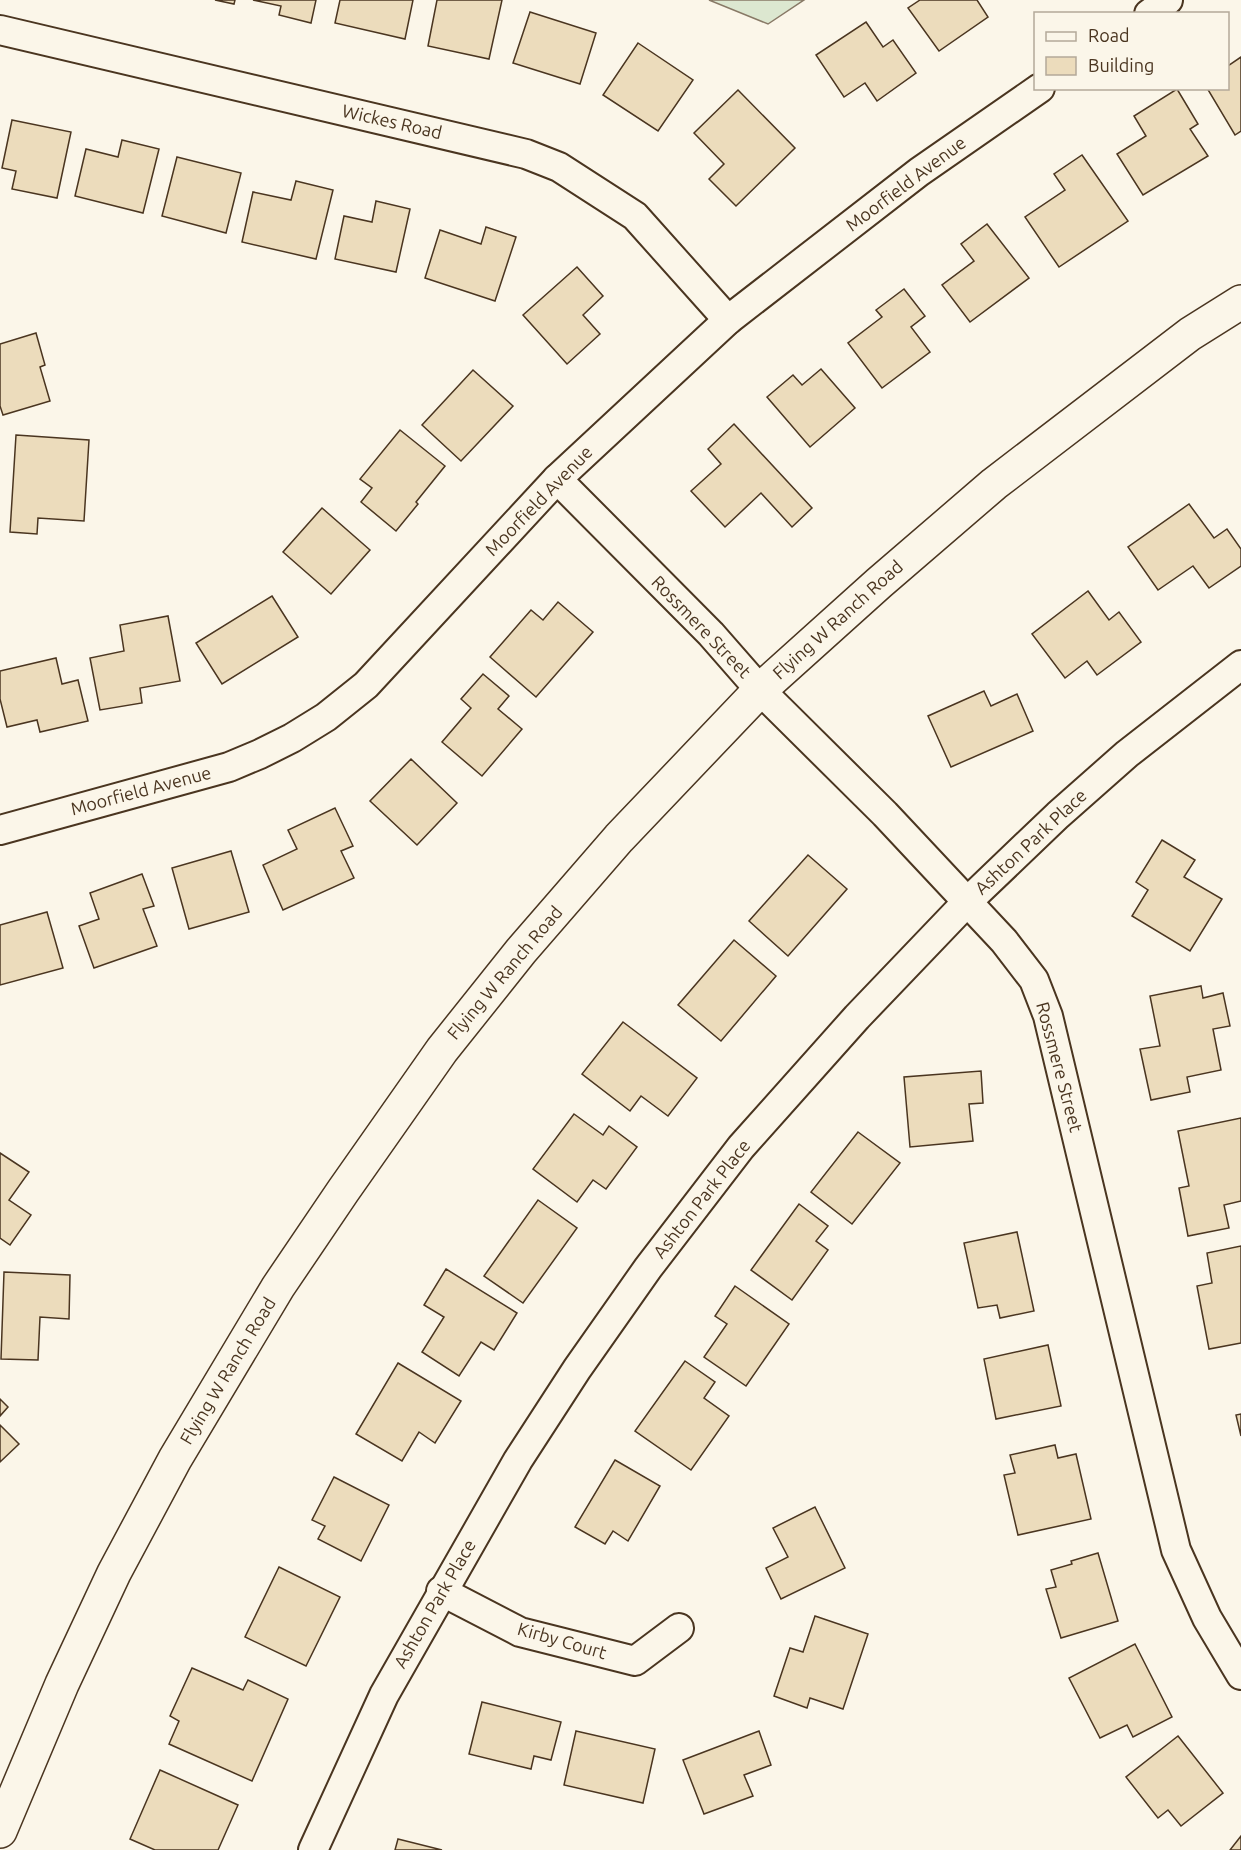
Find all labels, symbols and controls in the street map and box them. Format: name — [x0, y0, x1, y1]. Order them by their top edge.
legend — [1034, 12, 1229, 90]
text: Road — [1088, 25, 1130, 45]
text: Building — [1088, 55, 1154, 75]
street label: Wickes Road — [340, 100, 444, 142]
street label: Moorfield Avenue — [842, 132, 969, 235]
street label: Moorfield Avenue — [481, 441, 596, 559]
street label: Flying W Ranch Road — [768, 556, 906, 683]
street label: Rossmere Street — [648, 571, 755, 681]
street label: Moorfield Avenue — [68, 762, 213, 818]
street label: Ashton Park Place — [971, 785, 1090, 898]
street label: Flying W Ranch Road — [443, 902, 566, 1043]
street label: Rossmere Street — [1033, 999, 1087, 1134]
street label: Ashton Park Place — [649, 1135, 754, 1262]
street label: Flying W Ranch Road — [175, 1293, 279, 1448]
street label: Ashton Park Place — [389, 1536, 479, 1671]
street label: Kirby Court — [516, 1618, 609, 1662]

